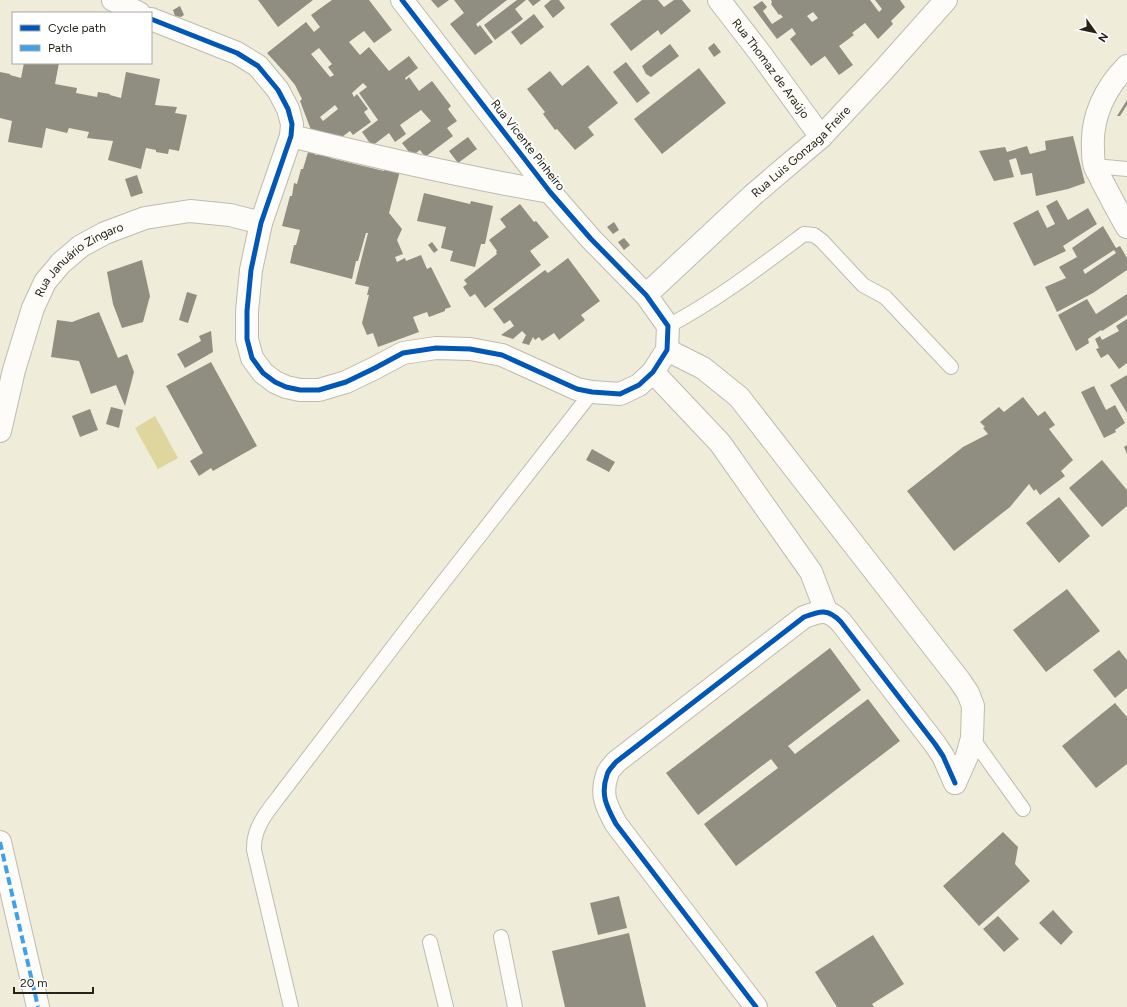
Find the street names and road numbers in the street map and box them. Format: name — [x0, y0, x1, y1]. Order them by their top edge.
street label: Rua Thomaz de Araújo — [729, 16, 812, 121]
street label: Rua Vicente Pinheiro — [488, 97, 568, 193]
street label: Rua Luis Gonzaga Freire — [749, 103, 854, 200]
street label: Rua Januário Zingaro — [32, 220, 125, 299]

